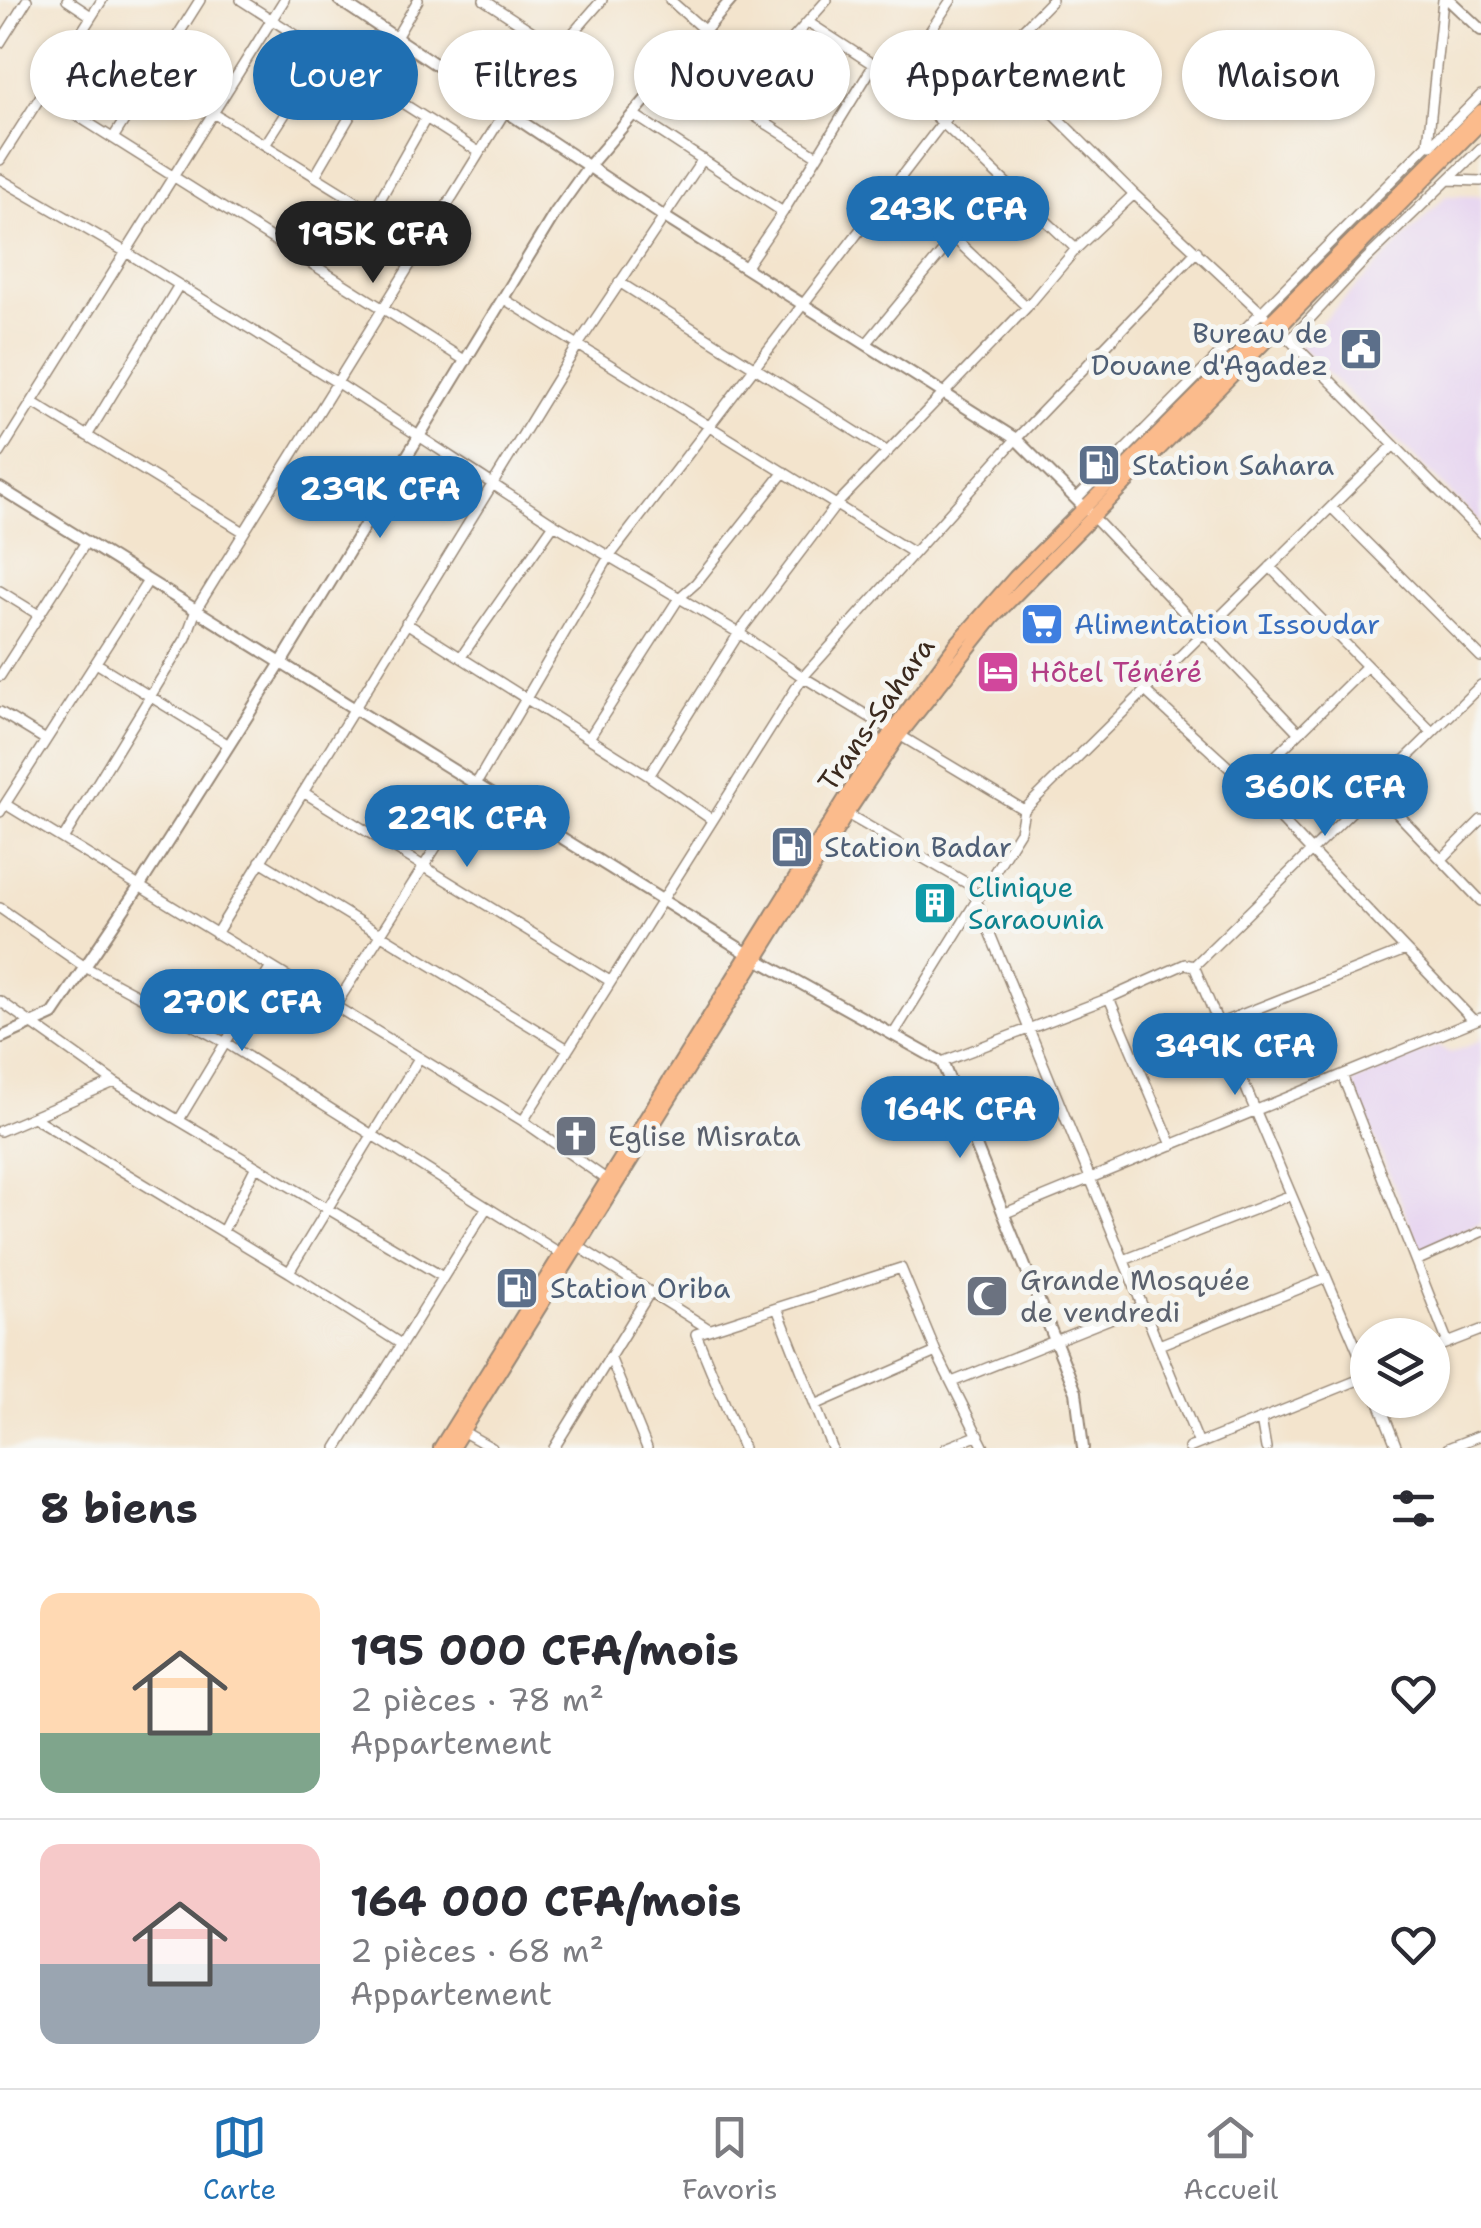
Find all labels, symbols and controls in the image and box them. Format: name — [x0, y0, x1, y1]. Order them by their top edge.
chip: Acheter — [30, 30, 233, 120]
chip: Louer — [253, 30, 418, 120]
chip: Filtres — [438, 30, 614, 120]
chip: Nouveau — [634, 30, 850, 120]
chip: Appartement — [870, 30, 1162, 120]
chip: Maison — [1182, 30, 1375, 120]
pin: 243K CFA — [845, 176, 1051, 261]
text: 243K CFA — [868, 187, 1028, 230]
pin: 195K CFA — [270, 201, 476, 286]
text: 195K CFA — [297, 212, 449, 255]
place label: Bureau de Douane d'Agadez — [1091, 314, 1328, 384]
public building icon: Bureau de Douane d'Agadez — [1338, 326, 1384, 372]
fuel station icon: Station Sahara — [1076, 442, 1122, 488]
place label: Station Sahara — [1132, 446, 1334, 484]
pin: 239K CFA — [277, 456, 483, 541]
text: 239K CFA — [300, 467, 460, 510]
supermarket icon: Alimentation Issoudar — [1019, 601, 1065, 647]
place label: Alimentation Issoudar — [1074, 605, 1380, 643]
street label: Trans-Sahara — [809, 629, 943, 799]
hotel icon: Hôtel Ténéré — [975, 649, 1021, 695]
place label: Hôtel Ténéré — [1030, 653, 1202, 691]
pin: 360K CFA — [1222, 754, 1428, 839]
text: 360K CFA — [1244, 765, 1406, 808]
pin: 229K CFA — [364, 785, 570, 870]
text: 229K CFA — [387, 796, 547, 839]
fuel station icon: Station Badar — [769, 824, 815, 870]
place label: Station Badar — [824, 828, 1012, 866]
place label: Clinique Saraounia — [968, 868, 1104, 938]
building icon: Clinique Saraounia — [912, 880, 958, 926]
pin: 270K CFA — [139, 969, 345, 1054]
text: 270K CFA — [162, 980, 322, 1023]
pin: 349K CFA — [1132, 1013, 1338, 1098]
text: 349K CFA — [1154, 1024, 1316, 1067]
pin: 164K CFA — [857, 1076, 1063, 1161]
text: 164K CFA — [883, 1087, 1037, 1130]
church icon: Eglise Misrata — [553, 1113, 599, 1159]
place label: Eglise Misrata — [608, 1117, 801, 1155]
place label: Grande Mosquée de vendredi — [1020, 1261, 1250, 1331]
fuel station icon: Station Oriba — [494, 1265, 540, 1311]
place label: Station Oriba — [550, 1269, 730, 1307]
mosque icon: Grande Mosquée de vendredi — [964, 1273, 1010, 1319]
map controls — [1350, 1318, 1450, 1418]
button: layers — [1350, 1318, 1450, 1418]
text: 8 biens — [40, 1480, 198, 1536]
icon: filters — [1386, 1481, 1441, 1536]
text: 195 000 CFA/mois — [350, 1622, 739, 1678]
icon: home — [120, 1633, 240, 1753]
icon: heart — [1386, 1666, 1441, 1721]
text: 2 pièces · 78 m² — [350, 1678, 604, 1721]
text: Appartement — [350, 1721, 552, 1764]
text: 164 000 CFA/mois — [350, 1873, 741, 1929]
icon: home — [120, 1884, 240, 2004]
icon: heart — [1386, 1917, 1441, 1972]
text: 2 pièces · 68 m² — [350, 1929, 604, 1972]
text: Appartement — [350, 1972, 552, 2015]
tab: Carte — [203, 2110, 276, 2208]
tab: Favoris — [682, 2110, 778, 2208]
tab: Accueil — [1183, 2110, 1278, 2208]

